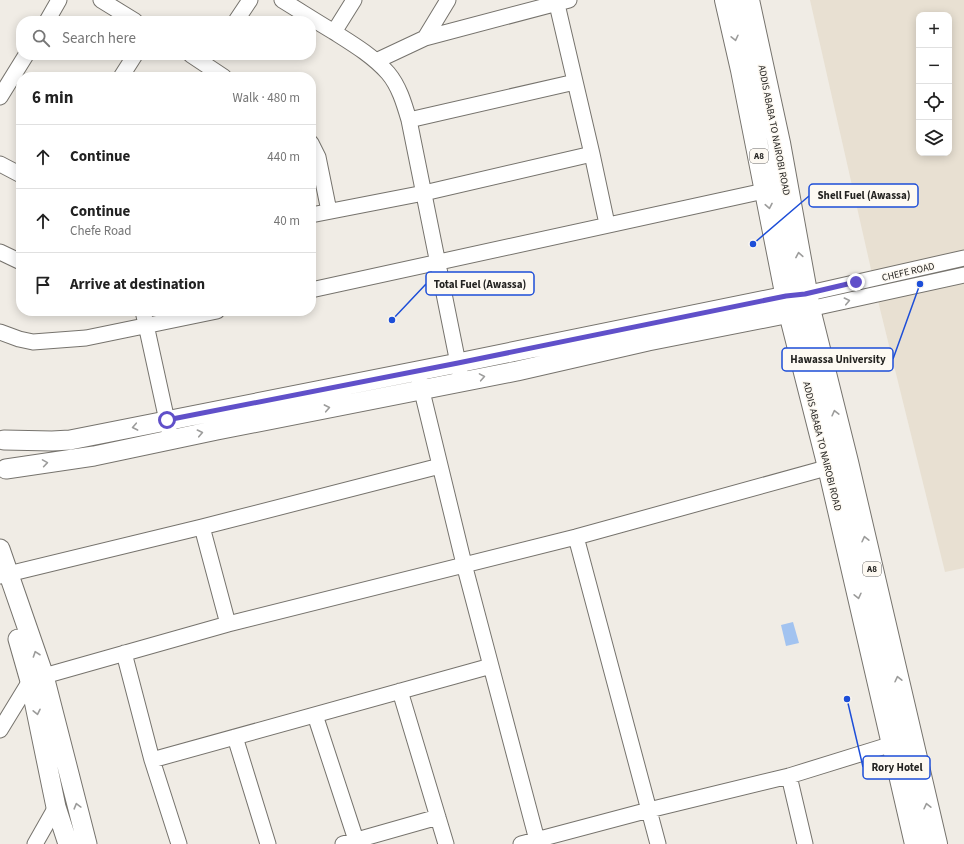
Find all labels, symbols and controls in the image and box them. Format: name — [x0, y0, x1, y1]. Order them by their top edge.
map controls — [916, 12, 952, 156]
button: + — [916, 12, 952, 48]
search box — [16, 16, 316, 60]
icon: search — [30, 27, 52, 49]
text: Search here — [62, 28, 136, 49]
one-way arrow — [730, 35, 738, 41]
button: − — [916, 48, 952, 84]
street label: ADDIS ABABA TO NAIROBI ROAD — [754, 64, 794, 197]
button: locate — [916, 84, 952, 120]
text: 6 min — [32, 86, 73, 110]
text: Walk · 480 m — [232, 89, 300, 107]
button: layers — [916, 120, 952, 156]
icon: ahead — [32, 146, 54, 168]
text: Continue — [70, 146, 130, 167]
text: 440 m — [267, 148, 300, 166]
road number: A8 — [750, 149, 768, 163]
callout: Shell Fuel (Awassa) — [809, 184, 918, 207]
text: Shell Fuel (Awassa) — [818, 188, 910, 203]
text: Continue — [70, 201, 130, 222]
one-way arrow — [764, 203, 773, 210]
icon: ahead — [32, 210, 54, 232]
text: 40 m — [274, 212, 300, 230]
text: Chefe Road — [70, 222, 132, 240]
one-way arrow — [795, 252, 803, 259]
street label: CHEFE ROAD — [881, 259, 936, 285]
callout: Total Fuel (Awassa) — [426, 272, 534, 295]
route end — [847, 273, 865, 291]
icon: arrive — [32, 274, 54, 296]
text: Arrive at destination — [70, 274, 205, 295]
text: Total Fuel (Awassa) — [434, 277, 526, 292]
one-way arrow — [844, 298, 850, 306]
callout: Hawassa University — [782, 348, 893, 371]
text: Hawassa University — [790, 352, 886, 367]
one-way arrow — [479, 373, 485, 382]
street label: ADDIS ABABA TO NAIROBI ROAD — [799, 380, 845, 512]
one-way arrow — [324, 404, 331, 413]
one-way arrow — [831, 409, 840, 416]
route start — [158, 411, 176, 429]
one-way arrow — [132, 422, 139, 430]
one-way arrow — [197, 430, 203, 438]
one-way arrow — [42, 460, 48, 468]
one-way arrow — [862, 536, 870, 542]
road number: A8 — [863, 562, 881, 576]
one-way arrow — [854, 593, 862, 599]
one-way arrow — [32, 650, 41, 657]
one-way arrow — [894, 676, 902, 683]
one-way arrow — [32, 709, 40, 715]
callout: Rory Hotel — [863, 756, 930, 779]
text: Rory Hotel — [871, 760, 923, 775]
one-way arrow — [73, 803, 81, 810]
one-way arrow — [923, 803, 931, 809]

